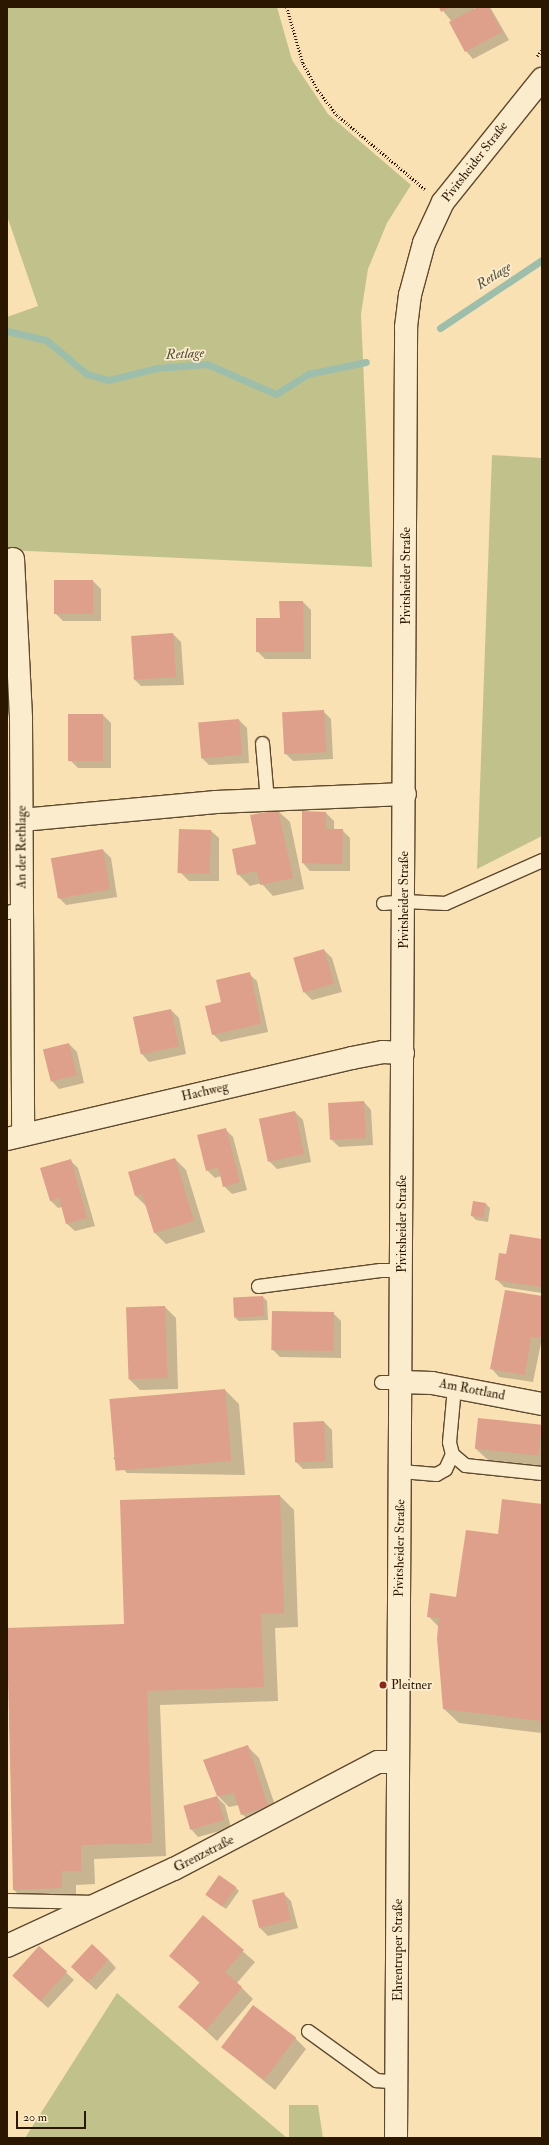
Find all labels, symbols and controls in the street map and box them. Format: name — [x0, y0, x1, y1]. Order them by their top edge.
street label: Pivitsheider Straße — [439, 119, 511, 205]
water label: Retlage — [473, 259, 515, 293]
water label: Retlage — [165, 345, 205, 363]
street label: Pivitsheider Straße — [398, 527, 414, 625]
street label: An der Rethlage — [14, 805, 30, 889]
street label: Pivitsheider Straße — [396, 851, 412, 949]
street label: Hachweg — [180, 1079, 230, 1105]
street label: Pivitsheider Straße — [394, 1175, 410, 1273]
street label: Am Rottland — [438, 1376, 506, 1404]
street label: Pivitsheider Straße — [391, 1499, 409, 1597]
place label: Pleitner — [391, 1677, 432, 1693]
marker: Pleitner — [378, 1680, 388, 1690]
street label: Grenzstraße — [171, 1832, 237, 1876]
street label: Ehrentruper Straße — [390, 1899, 406, 2001]
scale bar — [18, 2103, 88, 2129]
text: 20 m — [23, 2110, 47, 2125]

